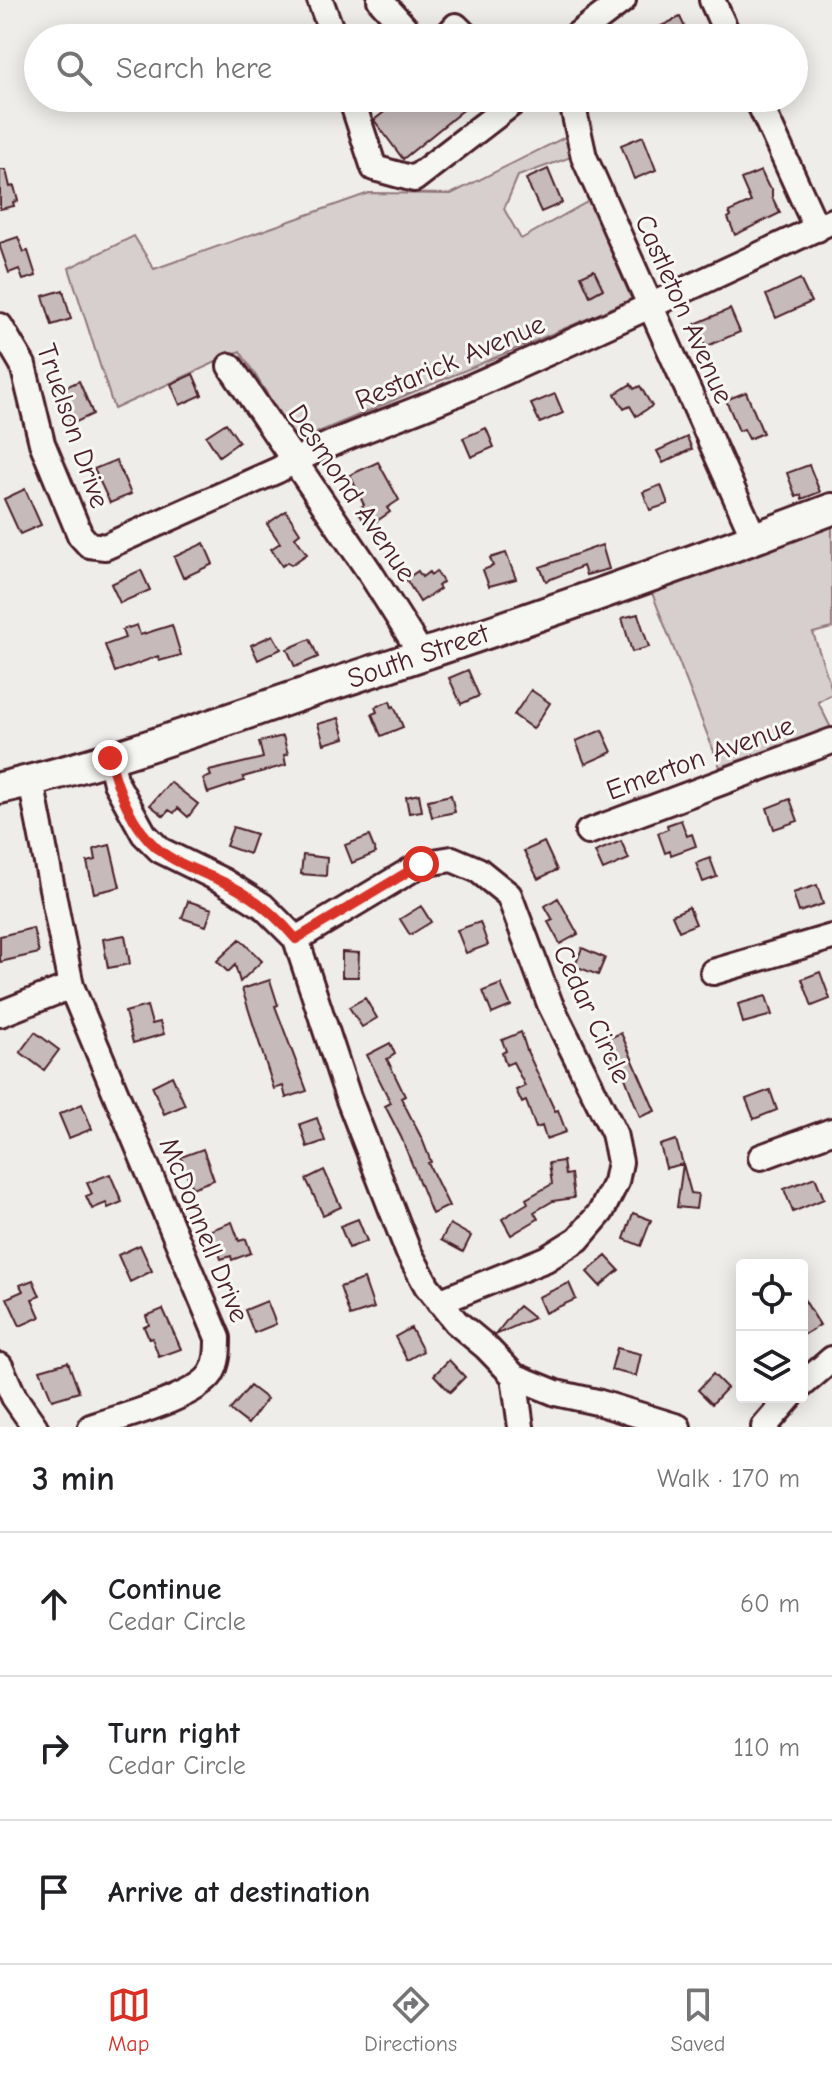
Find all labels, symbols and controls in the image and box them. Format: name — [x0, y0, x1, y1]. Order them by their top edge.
search box — [24, 24, 808, 112]
icon: search — [52, 46, 96, 90]
text: Search here — [116, 51, 272, 86]
street label: Castleton Avenue — [628, 210, 740, 408]
street label: Restarick Avenue — [350, 308, 550, 416]
street label: Truelson Drive — [30, 340, 116, 512]
street label: Desmond Avenue — [281, 399, 423, 587]
street label: South Street — [343, 617, 494, 695]
street label: Emerton Avenue — [602, 709, 798, 807]
route end — [92, 740, 128, 776]
route start — [403, 846, 439, 882]
street label: Cedar Circle — [546, 940, 638, 1088]
street label: McDonnell Drive — [152, 1133, 256, 1327]
map controls — [736, 1259, 808, 1403]
button: locate — [736, 1259, 808, 1331]
button: layers — [736, 1331, 808, 1403]
text: 3 min — [32, 1459, 115, 1499]
text: Walk · 170 m — [657, 1464, 800, 1494]
text: Continue — [108, 1572, 222, 1607]
icon: ahead — [32, 1582, 76, 1626]
text: 60 m — [740, 1589, 800, 1619]
text: Cedar Circle — [108, 1607, 246, 1637]
text: Turn right — [108, 1716, 240, 1751]
icon: right — [32, 1726, 76, 1770]
text: 110 m — [733, 1733, 800, 1763]
text: Cedar Circle — [108, 1751, 246, 1781]
icon: arrive — [32, 1870, 76, 1914]
text: Arrive at destination — [108, 1875, 370, 1910]
tab: Map — [107, 1983, 151, 2057]
tab: Directions — [364, 1983, 457, 2057]
tab: Saved — [670, 1983, 725, 2057]

